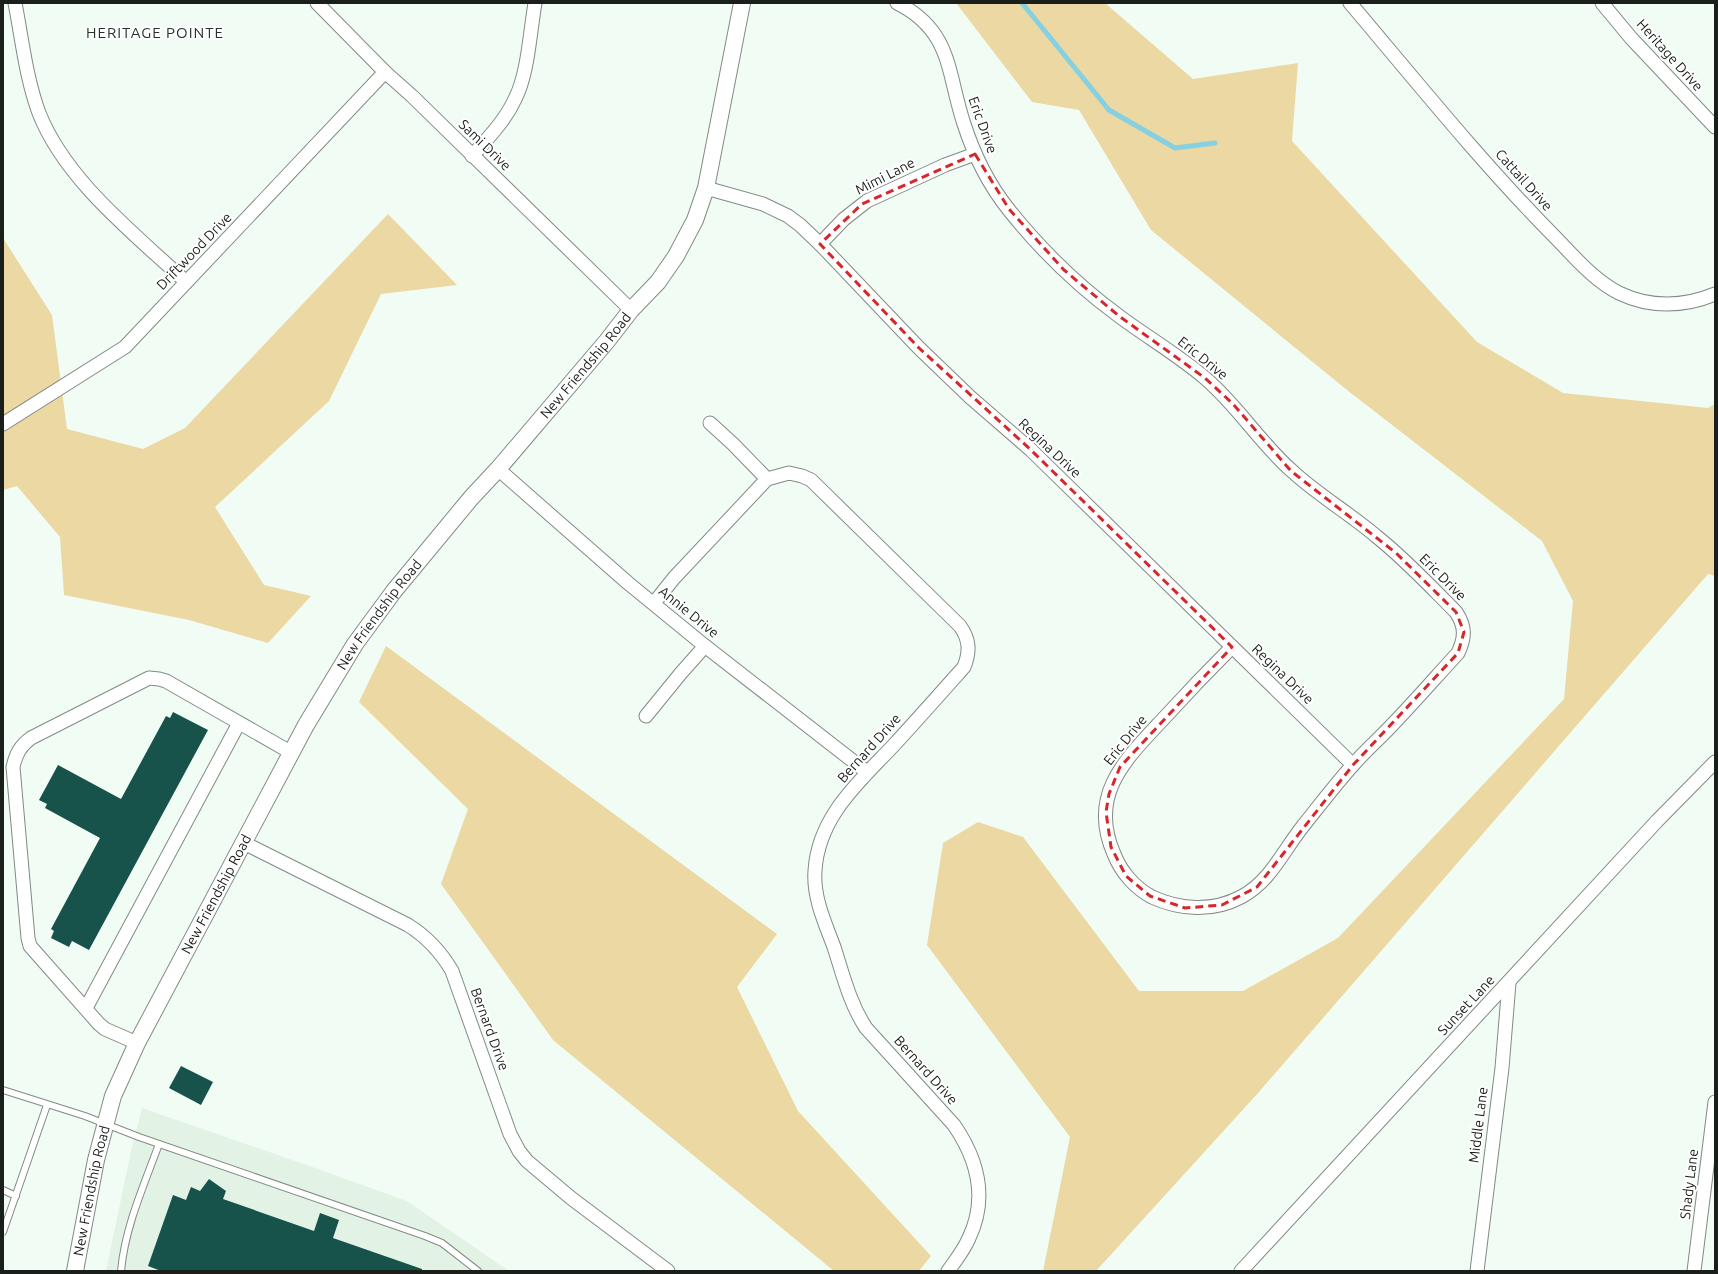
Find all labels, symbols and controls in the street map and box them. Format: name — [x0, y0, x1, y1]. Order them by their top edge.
street label: Heritage Drive — [1634, 16, 1706, 94]
district label: HERITAGE POINTE — [86, 24, 224, 41]
street label: Eric Drive — [965, 94, 1001, 156]
street label: Sami Drive — [456, 116, 514, 174]
street label: Cattail Drive — [1492, 146, 1556, 214]
street label: Mimi Lane — [853, 154, 917, 198]
street label: Driftwood Drive — [153, 209, 235, 293]
street label: New Friendship Road — [537, 309, 634, 421]
street label: Eric Drive — [1175, 333, 1231, 383]
street label: Regina Drive — [1016, 415, 1084, 481]
street label: Eric Drive — [1416, 550, 1470, 604]
street label: New Friendship Road — [333, 556, 425, 673]
street label: Annie Drive — [656, 583, 722, 641]
street label: Regina Drive — [1249, 641, 1317, 707]
street label: Bernard Drive — [834, 710, 904, 786]
street label: Eric Drive — [1100, 712, 1150, 768]
street label: New Friendship Road — [178, 832, 254, 956]
street label: Sunset Lane — [1434, 972, 1498, 1038]
street label: Bernard Drive — [468, 985, 512, 1073]
street label: Bernard Drive — [891, 1032, 961, 1108]
street label: Middle Lane — [1465, 1086, 1491, 1164]
street label: New Friendship Road — [70, 1124, 113, 1257]
street label: Shady Lane — [1677, 1148, 1701, 1220]

